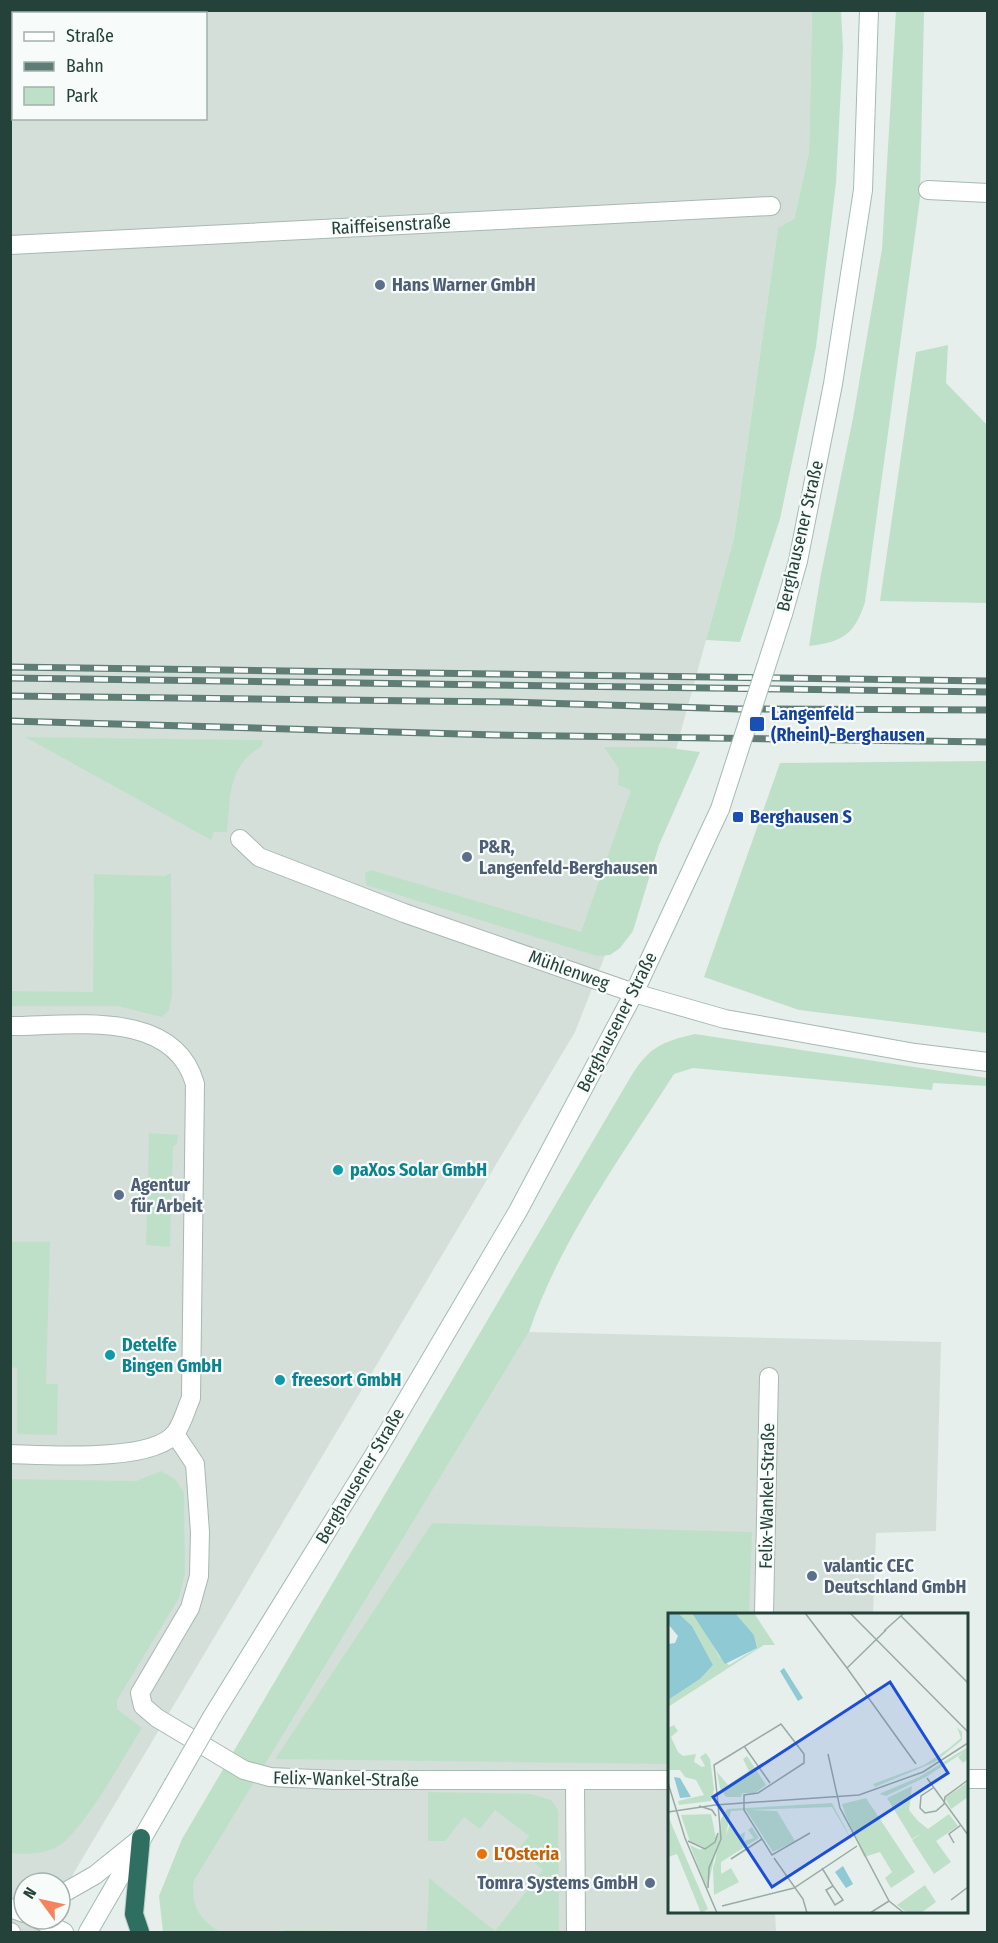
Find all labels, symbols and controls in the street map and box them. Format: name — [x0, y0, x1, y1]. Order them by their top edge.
legend — [12, 12, 207, 120]
text: Straße — [66, 25, 114, 47]
text: Bahn — [66, 55, 104, 77]
text: Park — [66, 85, 99, 107]
street label: Raiffeisenstraße — [331, 211, 452, 239]
place label: Hans Warner GmbH — [392, 274, 536, 296]
marker: Hans Warner GmbH — [373, 278, 387, 292]
street label: Berghausener Straße — [772, 458, 828, 614]
place label: Langenfeld (Rheinl)-Berghausen — [771, 703, 925, 746]
marker: Langenfeld (Rheinl)-Berghausen — [748, 715, 766, 733]
place label: Berghausen S — [750, 806, 852, 828]
marker: Berghausen S — [731, 810, 745, 824]
place label: P&R, Langenfeld-Berghausen — [479, 836, 658, 879]
marker: P&R, Langenfeld-Berghausen — [460, 850, 474, 864]
street label: Mühlenweg — [526, 945, 613, 995]
street label: Berghausener Straße — [572, 948, 662, 1096]
place label: paXos Solar GmbH — [350, 1159, 487, 1181]
marker: paXos Solar GmbH — [331, 1163, 345, 1177]
place label: Agentur für Arbeit — [130, 1174, 204, 1217]
marker: Agentur für Arbeit — [112, 1188, 126, 1202]
place label: Detelfe Bingen GmbH — [122, 1334, 222, 1377]
marker: Detelfe Bingen GmbH — [103, 1348, 117, 1362]
place label: freesort GmbH — [292, 1369, 401, 1391]
marker: freesort GmbH — [273, 1373, 287, 1387]
street label: Berghausener Straße — [311, 1404, 409, 1548]
street label: Felix-Wankel-Straße — [755, 1423, 779, 1569]
place label: valantic CEC Deutschland GmbH — [823, 1555, 966, 1598]
marker: valantic CEC Deutschland GmbH — [805, 1569, 819, 1583]
inset map — [668, 1613, 968, 1913]
street label: Felix-Wankel-Straße — [273, 1767, 419, 1791]
place label: L'Osteria — [494, 1843, 559, 1865]
marker: L'Osteria — [475, 1847, 489, 1861]
north arrow — [12, 1871, 72, 1931]
place label: Tomra Systems GmbH — [477, 1872, 638, 1894]
marker: Tomra Systems GmbH — [643, 1876, 657, 1890]
text: N — [19, 1884, 40, 1902]

